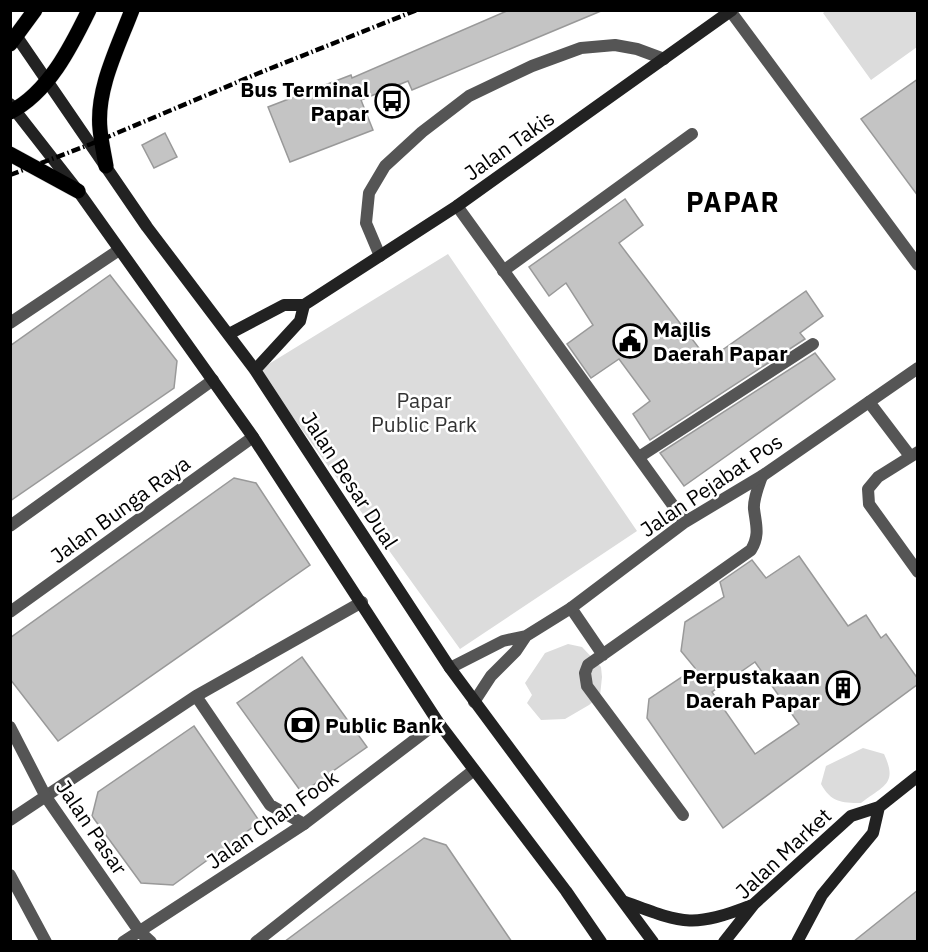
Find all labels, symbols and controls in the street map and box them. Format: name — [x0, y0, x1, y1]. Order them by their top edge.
place label: Bus Terminal Papar — [240, 75, 370, 127]
bus stop icon: Bus Terminal Papar — [374, 83, 410, 119]
street label: Jalan Takis — [458, 104, 560, 186]
district label: PAPAR — [686, 184, 780, 219]
place label: Majlis Daerah Papar — [653, 315, 788, 367]
public building icon: Majlis Daerah Papar — [612, 323, 648, 359]
park label: Papar Public Park — [371, 386, 477, 438]
street label: Jalan Besar Dual — [295, 406, 405, 554]
street label: Jalan Pejabat Pos — [634, 427, 788, 543]
street label: Jalan Bunga Raya — [45, 449, 195, 569]
place label: Perpustakaan Daerah Papar — [682, 662, 821, 714]
building icon: Perpustakaan Daerah Papar — [825, 670, 861, 706]
bank icon: Public Bank — [284, 707, 320, 743]
place label: Public Bank — [325, 711, 444, 739]
street label: Jalan Chan Fook — [201, 763, 343, 875]
street label: Jalan Pasar — [50, 774, 134, 880]
street label: Jalan Market — [729, 801, 837, 905]

